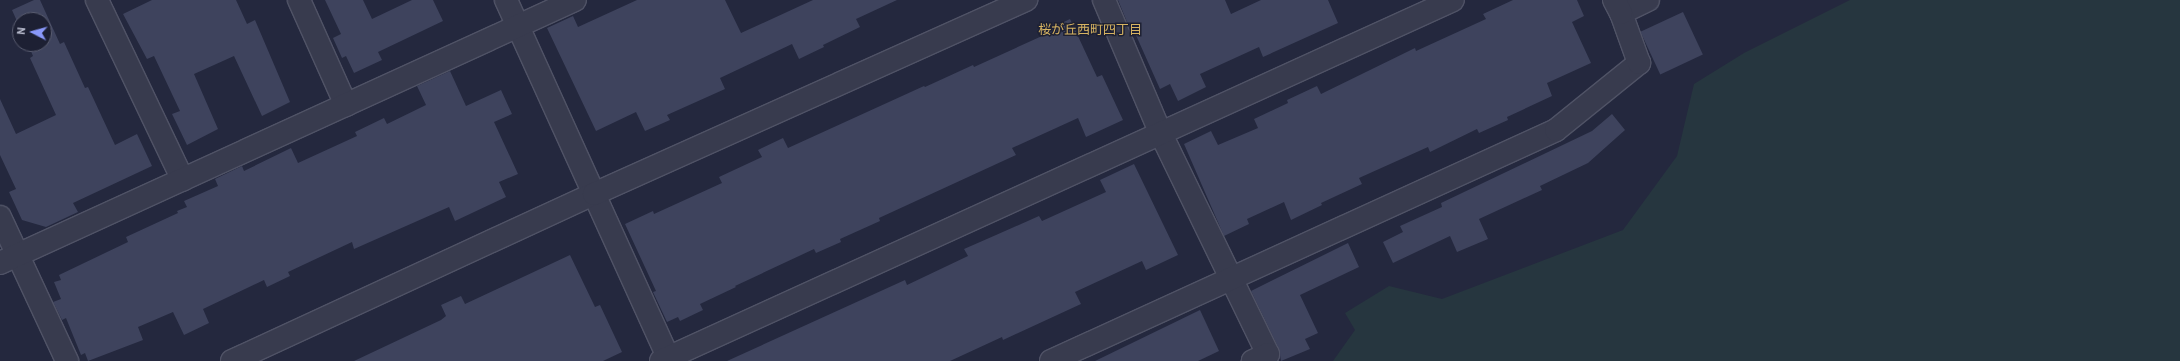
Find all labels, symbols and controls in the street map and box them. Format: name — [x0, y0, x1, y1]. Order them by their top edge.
north arrow — [12, 12, 52, 52]
district label: 桜が丘西町四丁目 — [1038, 21, 1142, 37]
text: N — [14, 26, 27, 35]

